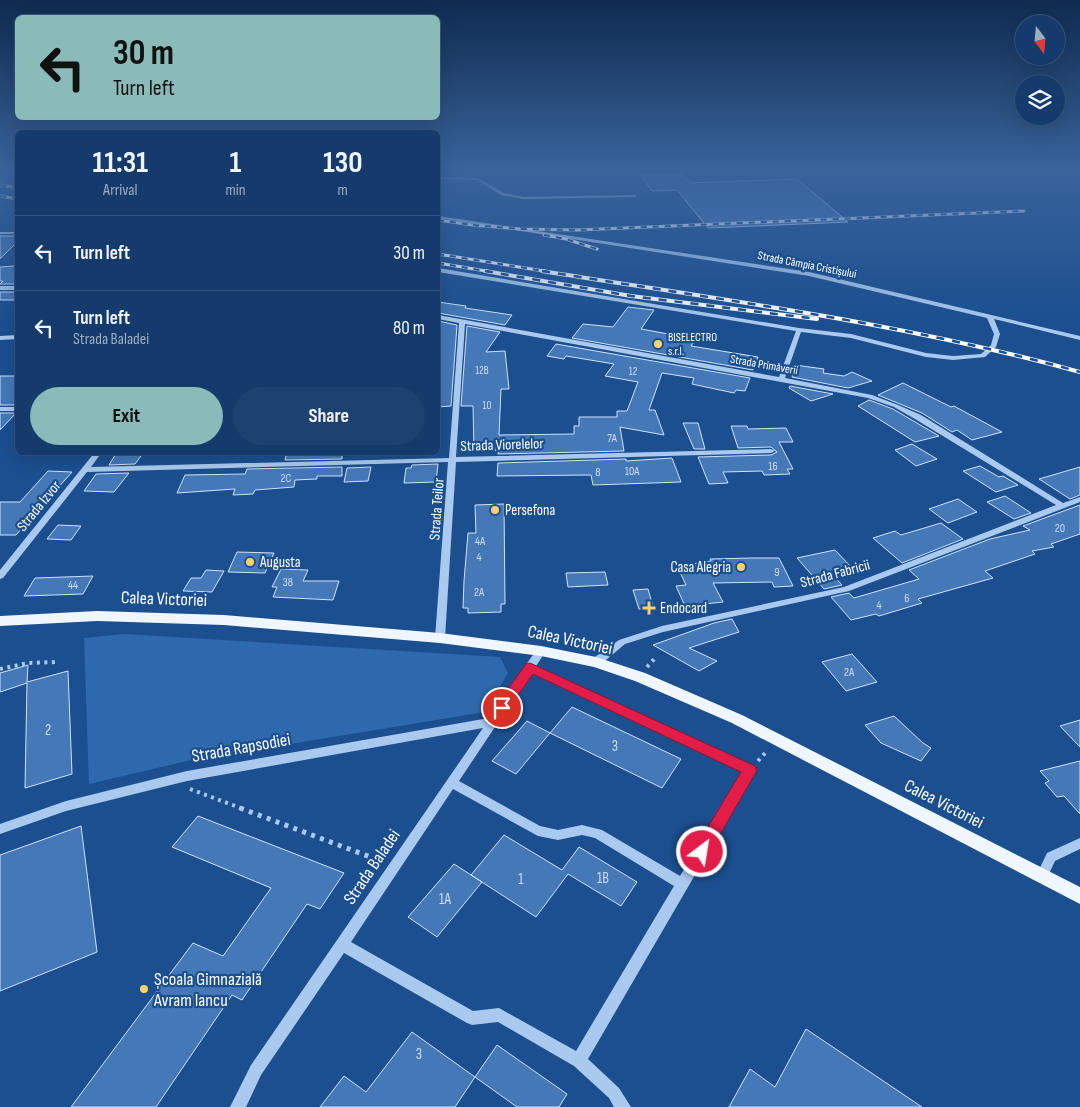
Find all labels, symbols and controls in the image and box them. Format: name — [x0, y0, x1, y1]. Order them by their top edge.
north arrow — [1015, 15, 1065, 65]
map controls — [1015, 15, 1065, 125]
text: 30 m — [113, 32, 174, 75]
icon: left — [30, 35, 95, 100]
text: Turn left — [113, 75, 175, 102]
button: layers — [1015, 75, 1065, 125]
text: 11:31 — [92, 145, 148, 181]
text: 1 — [230, 145, 241, 181]
text: 130 — [323, 145, 362, 181]
text: Arrival — [103, 181, 137, 200]
text: min — [225, 181, 246, 200]
text: m — [338, 181, 348, 200]
icon: left — [30, 239, 58, 267]
text: Turn left — [73, 242, 130, 265]
text: 30 m — [393, 242, 425, 265]
street label: Strada Câmpia Cristișului — [756, 248, 858, 282]
text: Turn left — [73, 307, 130, 330]
icon: left — [30, 314, 58, 342]
text: 80 m — [393, 317, 425, 340]
text: Strada Baladei — [73, 330, 149, 349]
place label: BISELECTRO s.r.l. — [668, 330, 717, 359]
marker: BISELECTRO s.r.l. — [652, 338, 664, 350]
street label: Strada Primăverii — [729, 352, 799, 378]
house number: 12B — [475, 364, 489, 377]
house number: 12 — [629, 365, 638, 378]
button: Exit — [30, 387, 223, 445]
button: Share — [233, 387, 425, 445]
house number: 10 — [483, 399, 491, 412]
house number: 7A — [607, 431, 618, 446]
street label: Strada Viorelelor — [460, 434, 545, 456]
house number: 16 — [768, 459, 778, 474]
house number: 10A — [625, 464, 640, 479]
house number: 8 — [595, 465, 601, 480]
house number: 2C — [281, 471, 292, 486]
street label: Strada Izvor — [13, 476, 66, 535]
street label: Strada Teilor — [425, 476, 449, 541]
place label: Persefona — [505, 501, 556, 520]
marker: Persefona — [489, 504, 501, 516]
house number: 20 — [1055, 521, 1065, 536]
house number: 4A — [475, 534, 486, 549]
house number: 4 — [476, 550, 482, 565]
place label: Augusta — [259, 553, 301, 572]
marker: Augusta — [244, 556, 256, 568]
street label: Strada Fabricii — [798, 556, 872, 592]
place label: Casa Alegria — [670, 558, 731, 577]
marker: Casa Alegria — [735, 561, 747, 573]
house number: 9 — [774, 565, 780, 580]
house number: 38 — [283, 575, 293, 590]
house number: 44 — [68, 578, 78, 593]
house number: 2A — [474, 585, 485, 600]
street label: Calea Victoriei — [121, 587, 207, 611]
house number: 6 — [904, 591, 910, 606]
house number: 4 — [876, 598, 882, 613]
place label: Endocard — [660, 599, 707, 618]
marker: Endocard — [642, 601, 656, 615]
street label: Calea Victoriei — [526, 621, 614, 659]
house number: 2A — [844, 665, 855, 680]
pin — [481, 687, 523, 729]
icon: arrive — [488, 694, 516, 722]
house number: 2 — [45, 721, 51, 740]
street label: Strada Rapsodiei — [190, 729, 292, 767]
house number: 3 — [612, 737, 618, 756]
street label: Calea Victoriei — [901, 775, 987, 833]
position arrow — [675, 825, 727, 877]
street label: Strada Baladei — [339, 826, 405, 908]
house number: 1B — [597, 869, 609, 888]
house number: 1 — [518, 870, 524, 889]
house number: 1A — [439, 890, 452, 909]
place label: Școala Gimnazială Avram Iancu — [153, 969, 262, 1011]
marker: Școala Gimnazială Avram Iancu — [138, 983, 150, 995]
house number: 3 — [416, 1045, 422, 1064]

